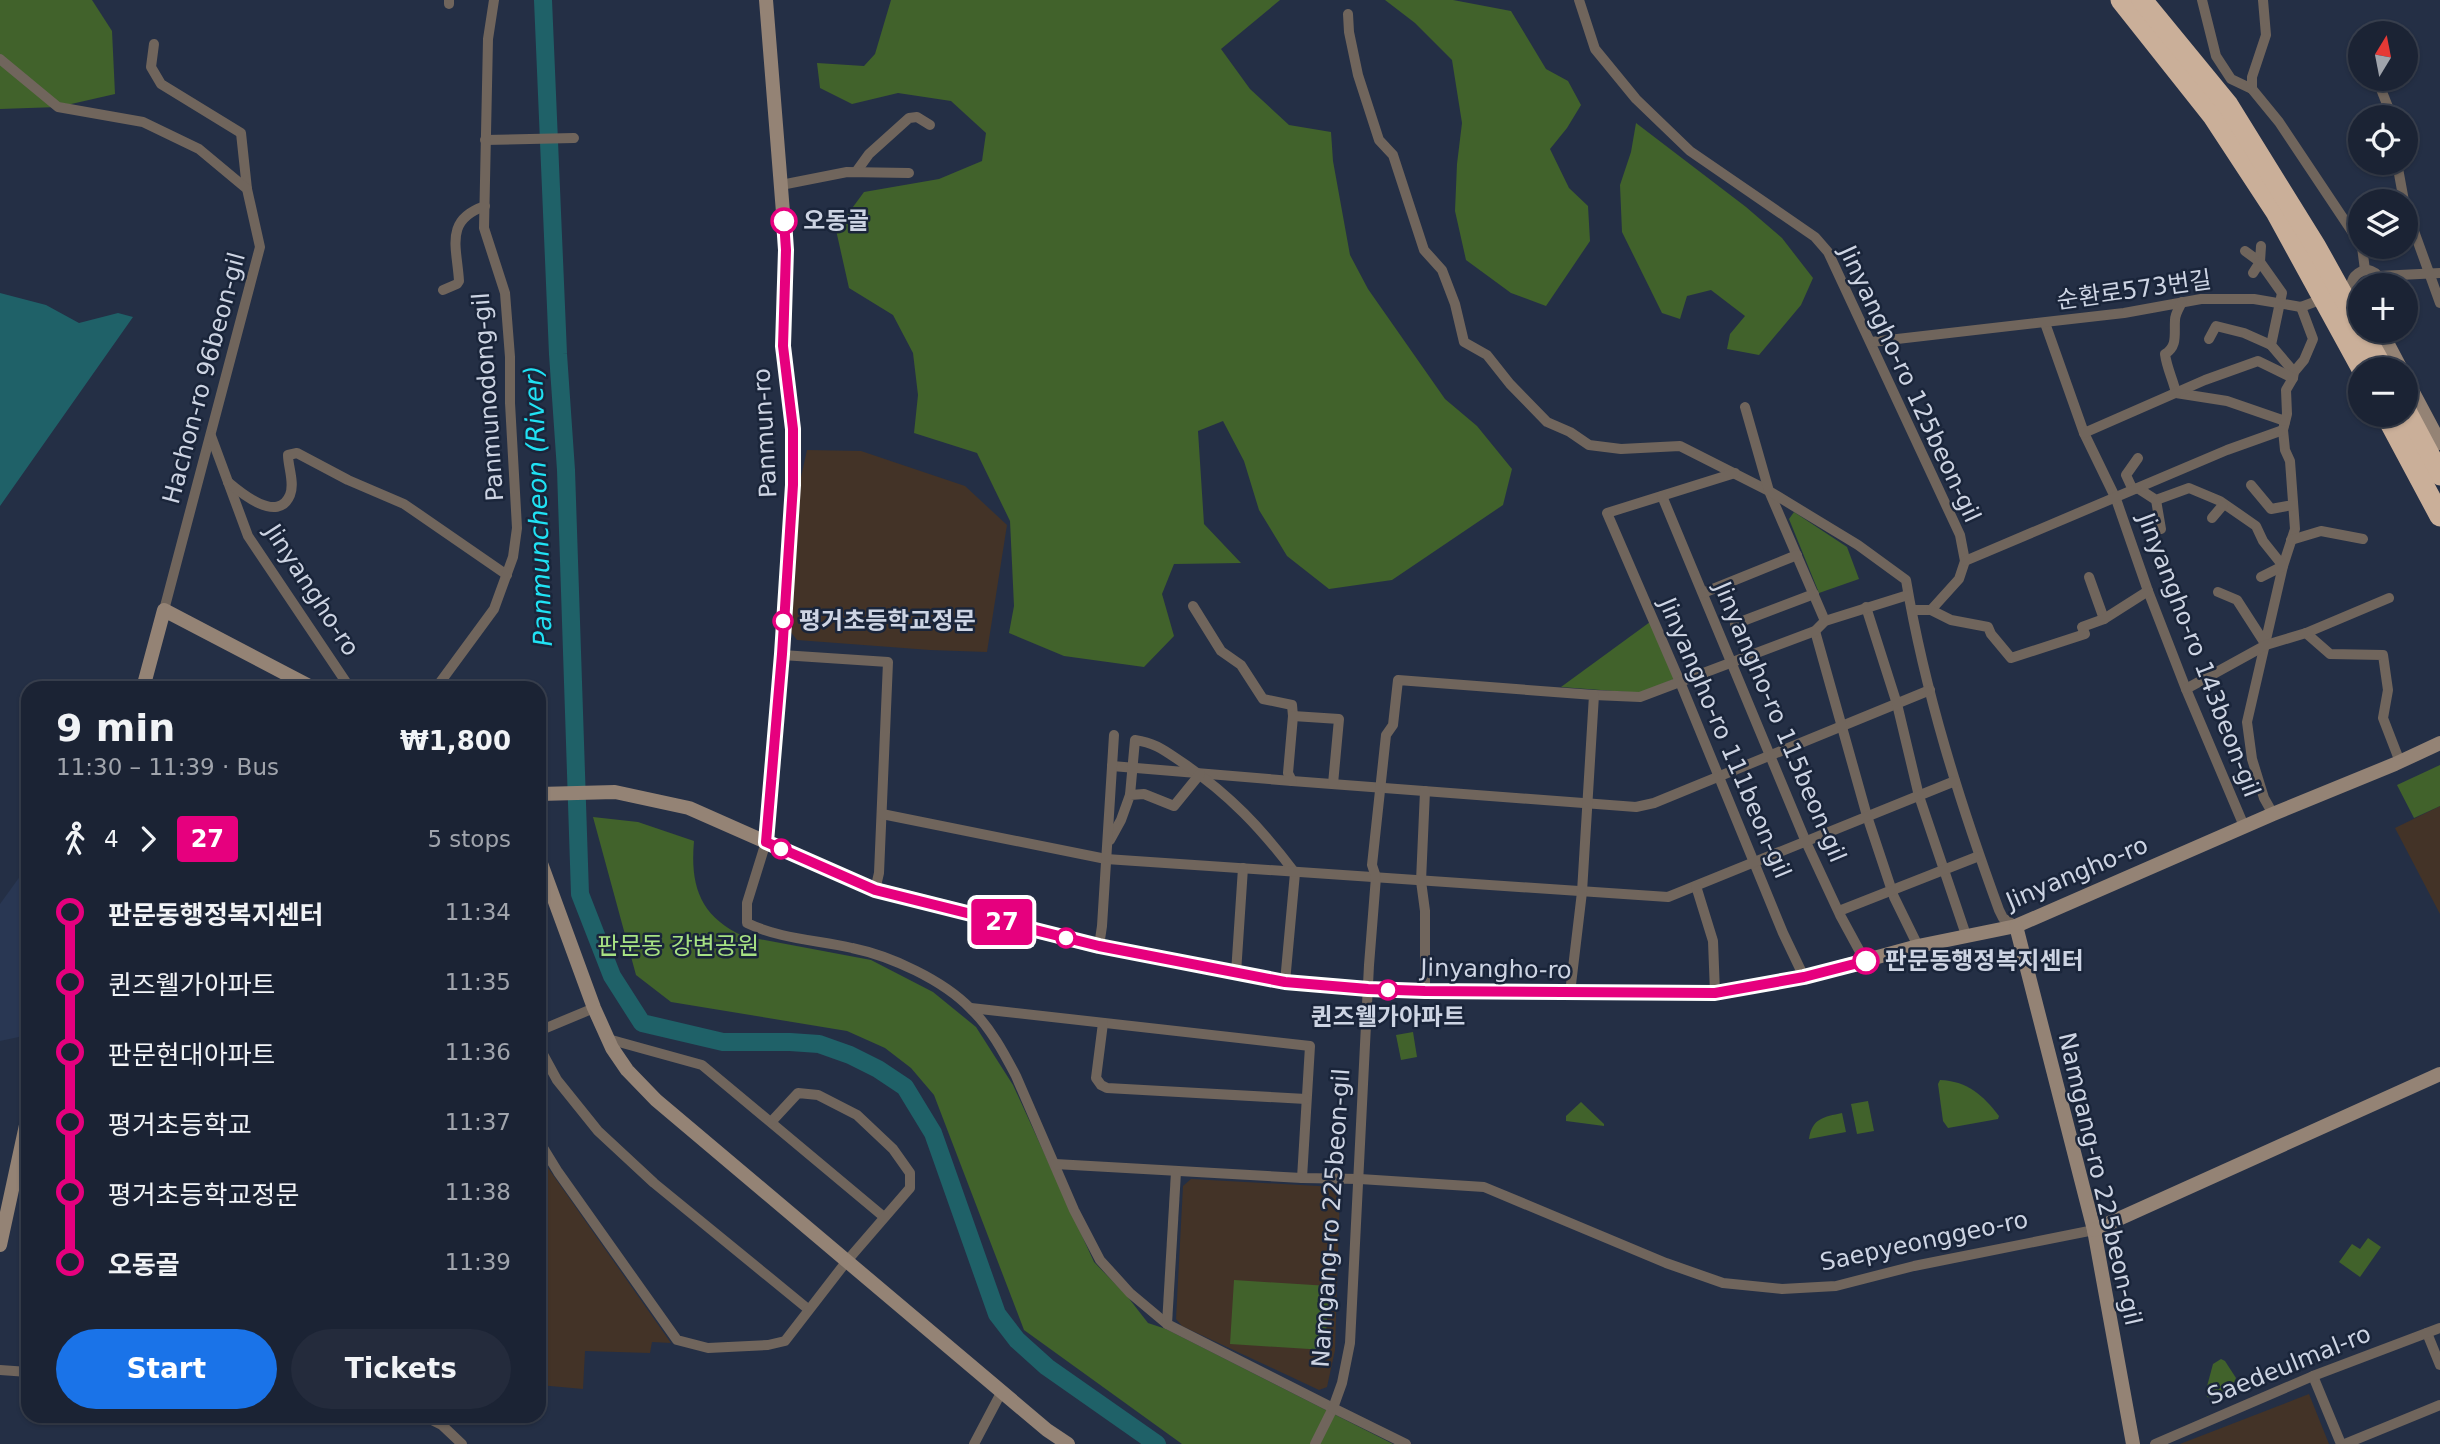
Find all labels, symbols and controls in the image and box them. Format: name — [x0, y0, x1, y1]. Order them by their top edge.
north arrow — [2348, 21, 2418, 91]
map controls — [2348, 21, 2418, 427]
button: locate — [2348, 105, 2418, 175]
button: layers — [2348, 189, 2418, 259]
place label: 오동골 — [803, 207, 869, 235]
marker: 오동골 — [771, 208, 797, 234]
street label: Jinyangho-ro 125beon-gil — [1833, 239, 1986, 527]
street label: Hachon-ro 96beon-gil — [157, 249, 251, 507]
street label: 순환로573번길 — [2055, 265, 2213, 315]
button: + — [2348, 273, 2418, 343]
street label: Panmunodong-gil — [467, 292, 509, 502]
button: − — [2348, 357, 2418, 427]
water label: Panmuncheon (River) — [518, 365, 558, 647]
street label: Panmun-ro — [748, 367, 782, 499]
street label: Jinyangho-ro 143beon-gil — [2131, 507, 2266, 801]
street label: Jinyangho-ro — [258, 517, 365, 661]
street label: Jinyangho-ro 115beon-gil — [1707, 576, 1852, 866]
street label: Jinyangho-ro 111beon-gil — [1652, 592, 1797, 882]
place label: 평거초등학교정문 — [799, 607, 976, 635]
marker: 평거초등학교정문 — [773, 611, 793, 631]
text: 9 min — [56, 706, 175, 750]
text: ₩1,800 — [400, 726, 511, 756]
text: 11:30 – 11:39 · Bus — [56, 754, 279, 780]
icon: walk — [56, 820, 94, 858]
icon: forward — [129, 820, 167, 858]
text: 27 — [191, 825, 224, 853]
text: 4 — [104, 826, 119, 852]
text: 5 stops — [427, 826, 511, 852]
street label: Jinyangho-ro — [2000, 831, 2152, 916]
unlabelled marker — [771, 839, 791, 859]
text: 11:34 — [445, 899, 511, 925]
line badge: 27 — [970, 899, 1034, 945]
text: 판문동행정복지센터 — [108, 900, 323, 930]
text: 27 — [985, 908, 1019, 936]
unlabelled marker — [1056, 928, 1076, 948]
park label: 판문동 강변공원 — [597, 932, 759, 960]
place label: 판문동행정복지센터 — [1885, 947, 2084, 975]
marker: 판문동행정복지센터 — [1853, 948, 1879, 974]
street label: Jinyangho-ro — [1418, 954, 1572, 984]
text: 11:35 — [445, 969, 511, 995]
text: 퀸즈웰가아파트 — [108, 970, 275, 1000]
marker: 퀸즈웰가아파트 — [1378, 980, 1398, 1000]
place label: 퀸즈웰가아파트 — [1311, 1003, 1465, 1031]
street label: Namgang-ro 225beon-gil — [2053, 1030, 2147, 1328]
text: 11:36 — [445, 1039, 511, 1065]
text: 판문현대아파트 — [108, 1040, 275, 1070]
street label: Namgang-ro 225beon-gil — [1307, 1068, 1355, 1368]
text: 11:37 — [445, 1109, 511, 1135]
text: 평거초등학교 — [108, 1110, 252, 1140]
text: 11:38 — [445, 1179, 511, 1205]
text: 평거초등학교정문 — [108, 1180, 299, 1210]
street label: Saepyeonggeo-ro — [1817, 1205, 2031, 1277]
text: 11:39 — [445, 1249, 511, 1275]
text: 오동골 — [108, 1250, 180, 1280]
street label: Saedeulmal-ro — [2203, 1319, 2375, 1411]
button: Start — [56, 1329, 277, 1409]
button: Tickets — [291, 1329, 511, 1409]

